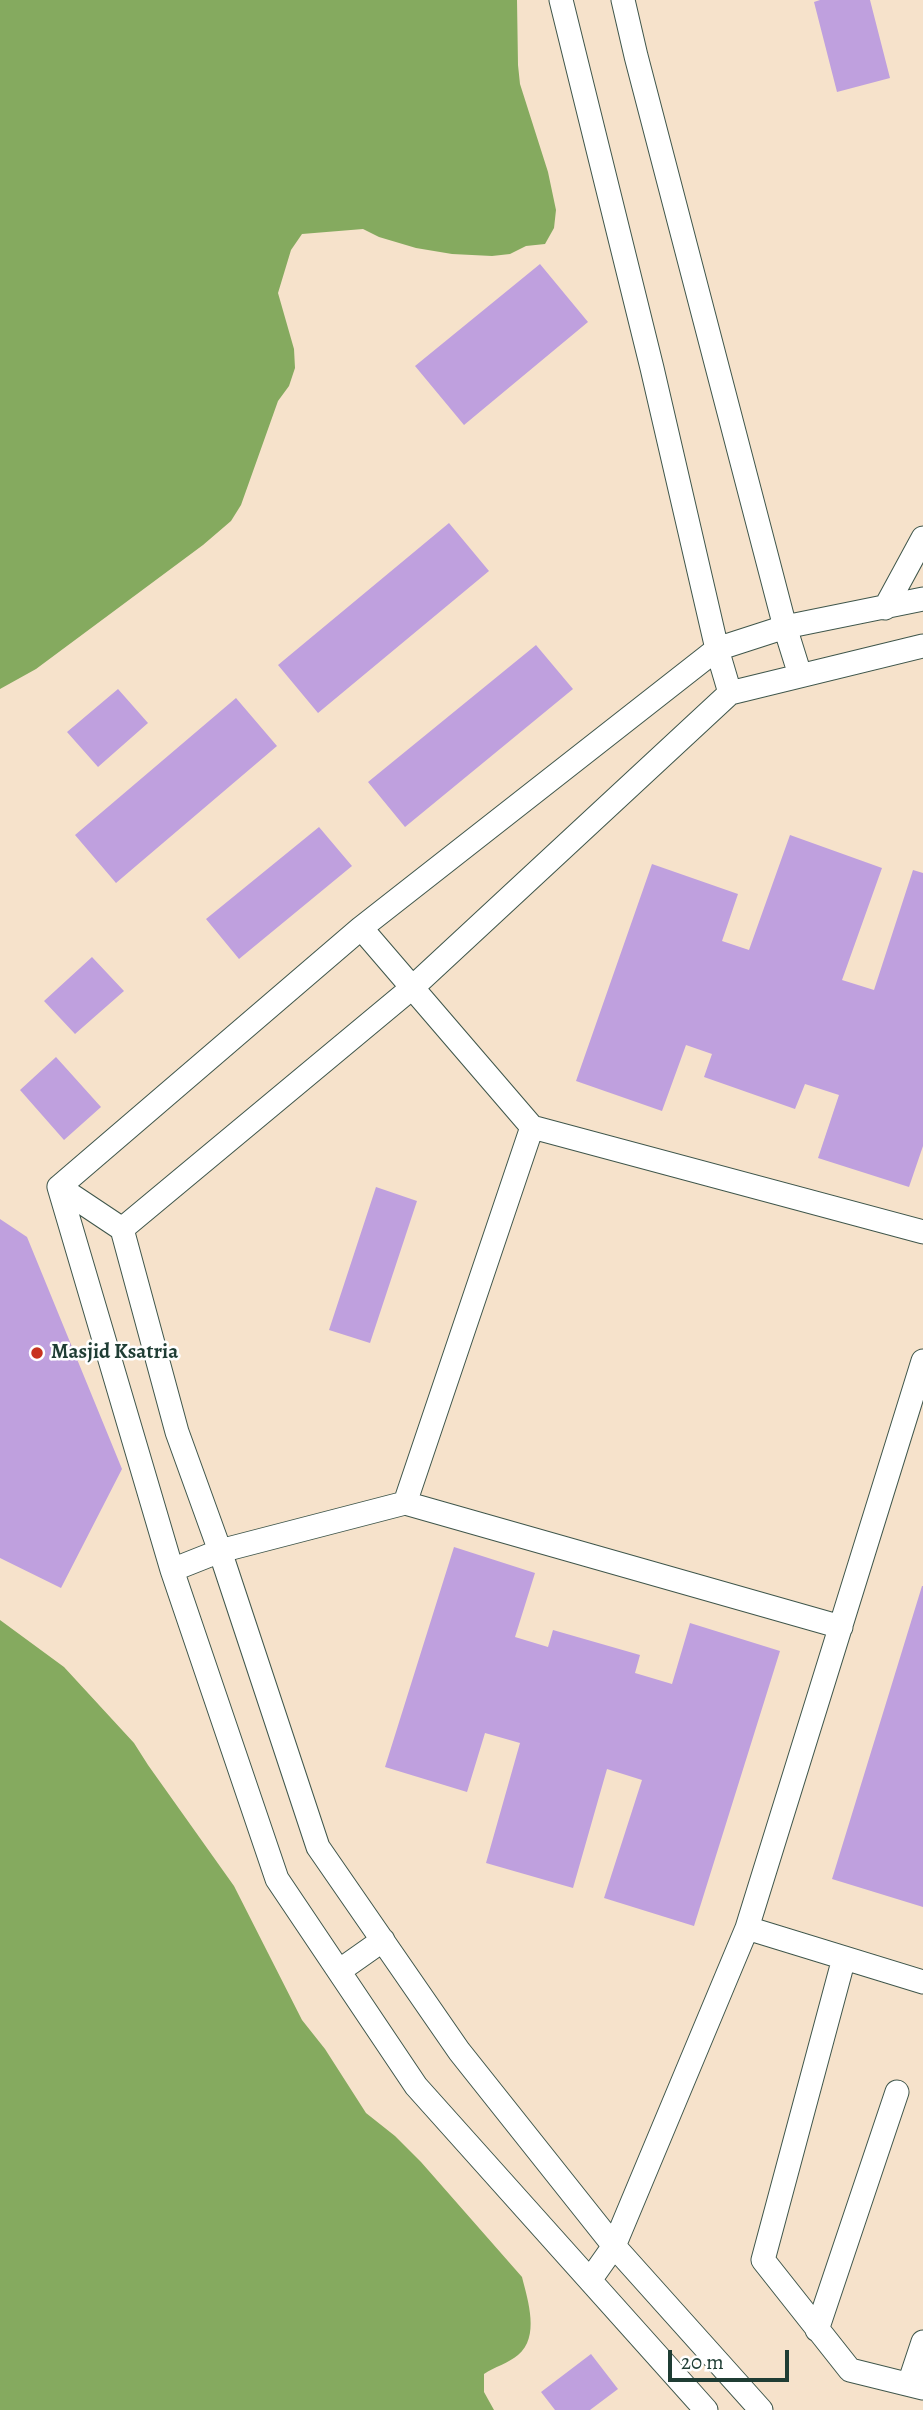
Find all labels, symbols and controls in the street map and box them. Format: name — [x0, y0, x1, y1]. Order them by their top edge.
place label: Masjid Ksatria — [51, 1340, 178, 1366]
marker: Masjid Ksatria — [29, 1345, 45, 1361]
scale bar — [671, 2336, 792, 2380]
text: 20 m — [681, 2348, 724, 2376]

